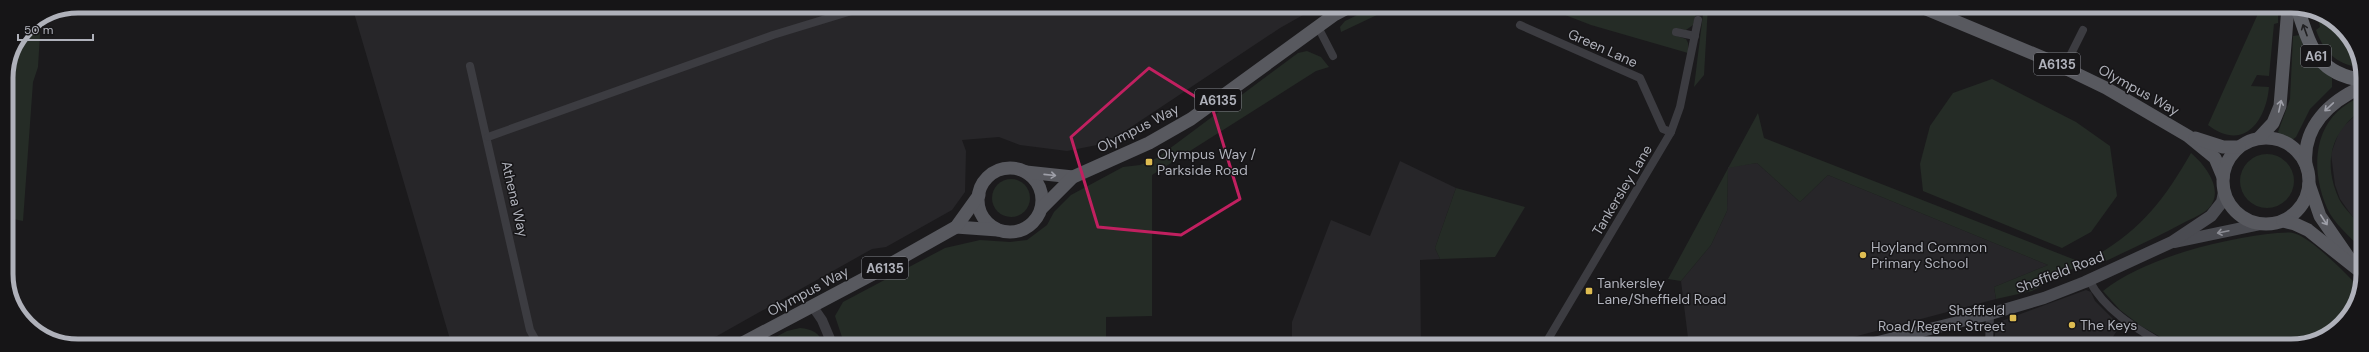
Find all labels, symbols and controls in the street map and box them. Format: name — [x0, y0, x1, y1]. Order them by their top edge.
scale bar — [18, 16, 93, 42]
text: 50 m — [24, 22, 53, 38]
street label: Green Lane — [1565, 25, 1641, 71]
one-way arrow — [2301, 25, 2309, 37]
road number: A61 — [2301, 45, 2331, 67]
road number: A6135 — [2034, 53, 2080, 75]
street label: Olympus Way — [2095, 60, 2183, 120]
road number: A6135 — [1195, 89, 1241, 111]
street label: Olympus Way — [1094, 99, 1182, 156]
one-way arrow — [2276, 100, 2284, 113]
one-way arrow — [2324, 102, 2334, 112]
street label: Tankersley Lane — [1588, 141, 1656, 239]
place label: Olympus Way / Parkside Road — [1157, 145, 1257, 179]
marker: Olympus Way / Parkside Road — [1144, 157, 1154, 167]
street label: Athena Way — [497, 159, 533, 239]
one-way arrow — [1043, 171, 1056, 178]
one-way arrow — [2320, 214, 2328, 226]
one-way arrow — [2216, 229, 2229, 237]
place label: Hoyland Common Primary School — [1871, 238, 1987, 272]
street label: Sheffield Road — [2013, 247, 2107, 297]
marker: Hoyland Common Primary School — [1858, 250, 1868, 260]
road number: A6135 — [862, 257, 908, 279]
street label: Olympus Way — [764, 262, 852, 320]
place label: Tankersley Lane/Sheffield Road — [1597, 274, 1726, 308]
marker: Tankersley Lane/Sheffield Road — [1584, 286, 1594, 296]
place label: Sheffield Road/Regent Street — [1878, 301, 2005, 335]
marker: Sheffield Road/Regent Street — [2008, 313, 2018, 323]
place label: The Keys — [2080, 316, 2137, 334]
marker: The Keys — [2067, 320, 2077, 330]

